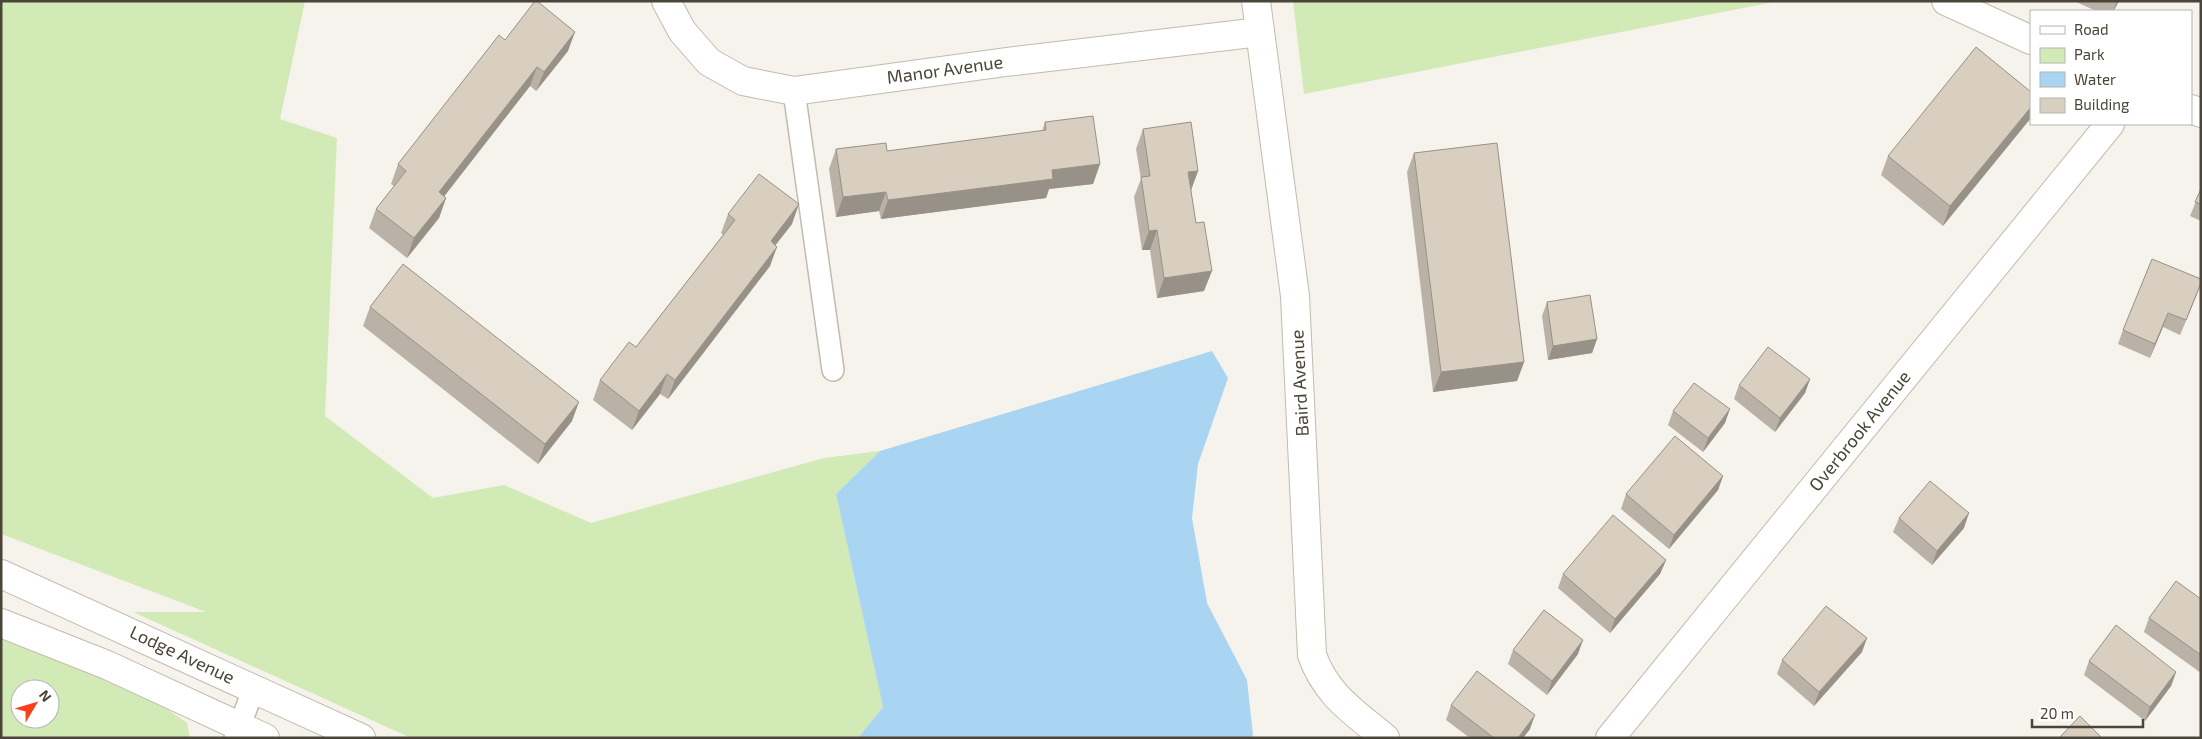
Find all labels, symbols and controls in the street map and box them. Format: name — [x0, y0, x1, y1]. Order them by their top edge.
legend — [2030, 10, 2192, 125]
text: Road — [2074, 20, 2109, 38]
text: Park — [2074, 45, 2105, 63]
street label: Manor Avenue — [885, 50, 1004, 88]
text: Water — [2074, 70, 2116, 88]
text: Building — [2074, 95, 2130, 113]
street label: Baird Avenue — [1285, 329, 1313, 437]
street label: Overbrook Avenue — [1804, 366, 1915, 495]
street label: Lodge Avenue — [126, 620, 238, 688]
north arrow — [10, 679, 60, 729]
text: N — [36, 686, 55, 705]
scale bar — [2032, 696, 2143, 728]
text: 20 m — [2040, 704, 2074, 722]

